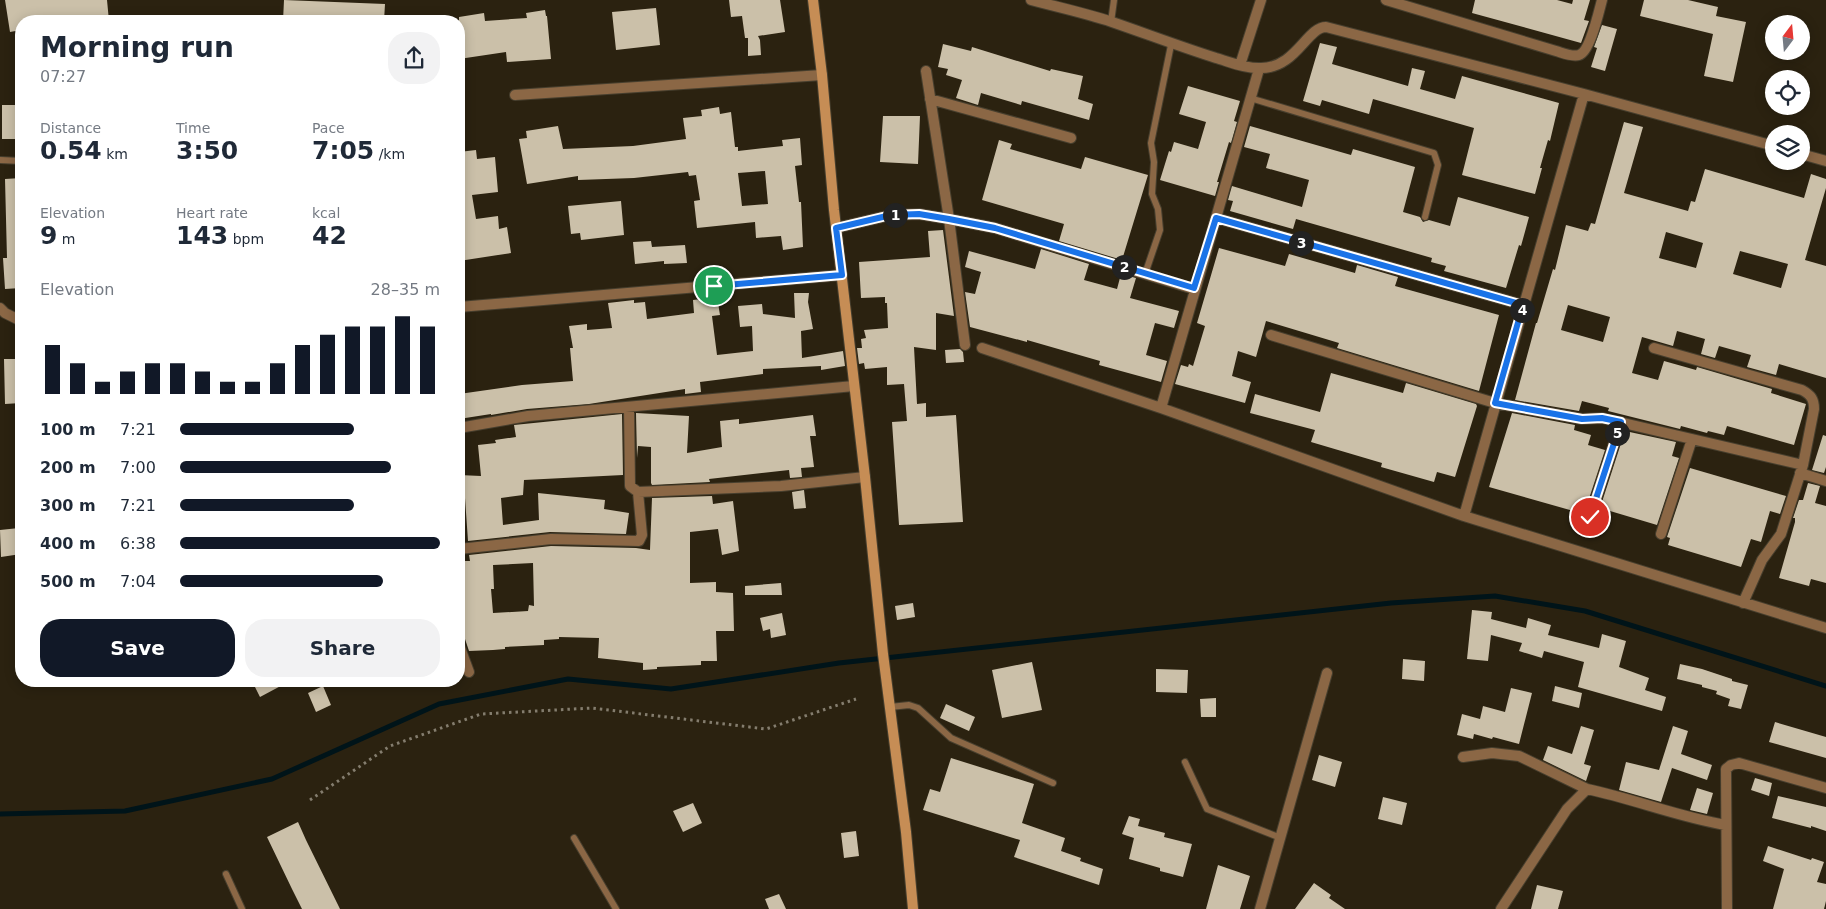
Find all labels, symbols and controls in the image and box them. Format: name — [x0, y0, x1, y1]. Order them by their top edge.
north arrow — [1765, 15, 1810, 60]
map controls — [1765, 15, 1810, 170]
text: Morning run — [40, 31, 234, 64]
button: share — [388, 32, 440, 84]
text: 07:27 — [40, 67, 86, 86]
button: locate — [1765, 70, 1810, 115]
text: Distance — [40, 120, 101, 136]
text: Time — [176, 120, 210, 136]
text: Pace — [312, 120, 345, 136]
button: layers — [1765, 125, 1810, 170]
text: 0.54 — [40, 136, 102, 165]
text: 3:50 — [176, 136, 238, 165]
text: 7:05 — [312, 136, 374, 165]
text: km — [102, 146, 128, 162]
text: /km — [374, 146, 405, 162]
pin: 1 — [882, 202, 908, 228]
text: Elevation — [40, 205, 105, 221]
text: Heart rate — [176, 205, 248, 221]
text: kcal — [312, 205, 340, 221]
text: 1 — [891, 207, 900, 223]
text: 9 — [40, 221, 57, 250]
text: 143 — [176, 221, 228, 250]
text: 42 — [312, 221, 347, 250]
pin: 3 — [1288, 230, 1314, 256]
text: m — [57, 231, 76, 247]
text: bpm — [228, 231, 264, 247]
text: 3 — [1297, 235, 1306, 251]
pin: 2 — [1112, 254, 1136, 280]
text: 2 — [1120, 259, 1129, 275]
pin — [693, 265, 735, 307]
icon: arrive — [700, 272, 728, 300]
text: Elevation — [40, 280, 114, 299]
text: 28–35 m — [371, 280, 440, 299]
pin: 4 — [1510, 298, 1534, 322]
text: 4 — [1518, 302, 1527, 318]
text: 100 m — [40, 420, 96, 439]
text: 7:21 — [120, 420, 156, 439]
pin: 5 — [1604, 420, 1630, 446]
text: 5 — [1613, 425, 1622, 441]
text: 200 m — [40, 458, 96, 477]
text: 7:00 — [120, 458, 156, 477]
text: 300 m — [40, 496, 96, 515]
text: 7:21 — [120, 496, 156, 515]
pin — [1569, 496, 1611, 538]
icon: check — [1576, 503, 1604, 531]
text: 400 m — [40, 534, 96, 553]
text: 6:38 — [120, 534, 156, 553]
text: 500 m — [40, 572, 96, 591]
text: 7:04 — [120, 572, 156, 591]
button: Save — [40, 619, 235, 677]
button: Share — [245, 619, 440, 677]

